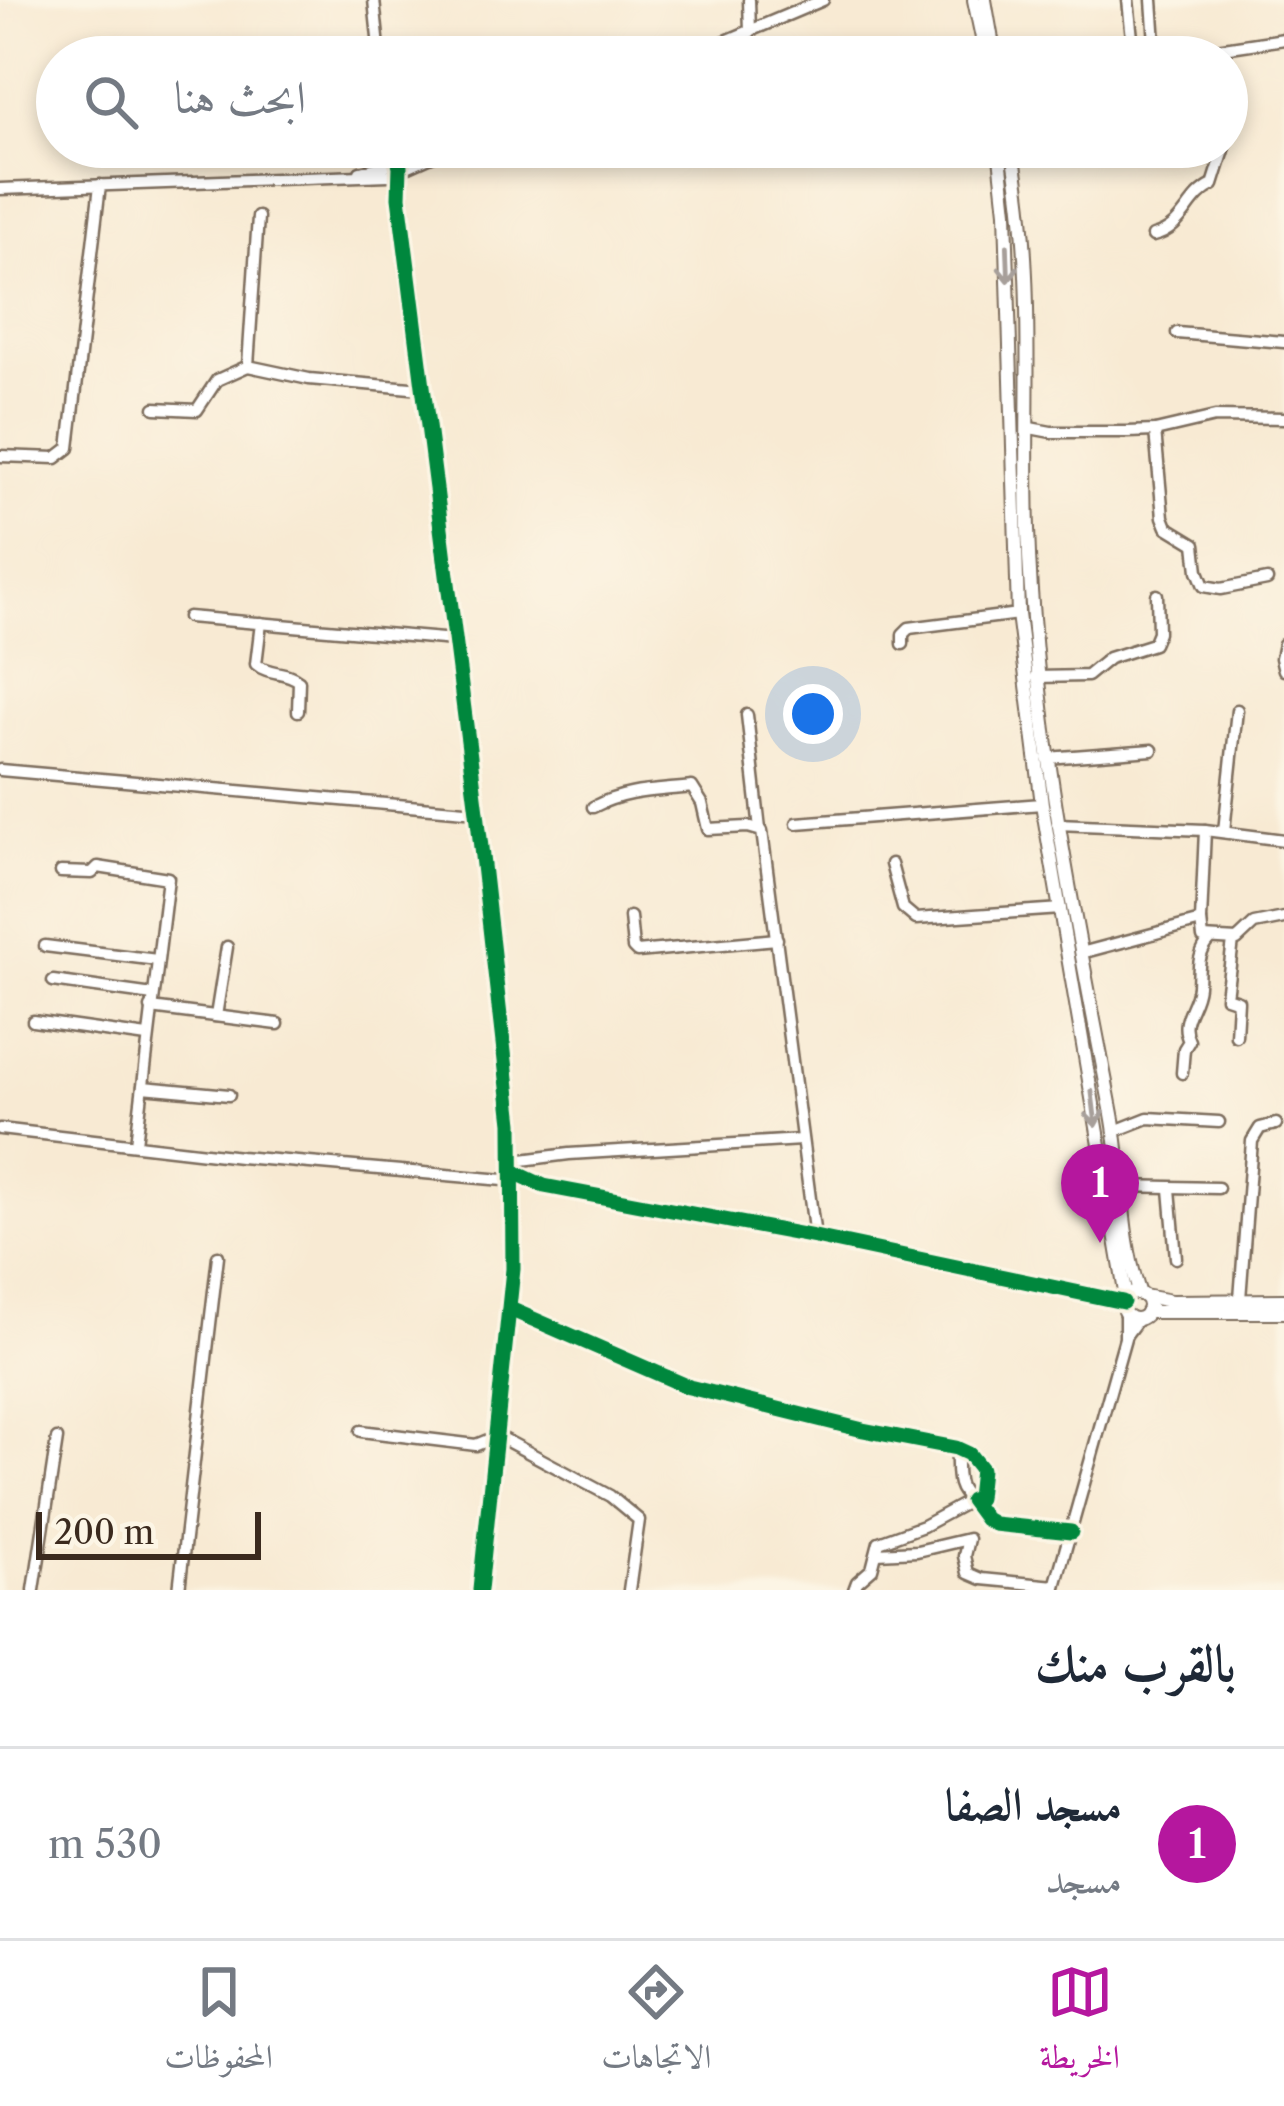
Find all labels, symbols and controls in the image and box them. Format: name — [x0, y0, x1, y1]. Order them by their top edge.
search box — [36, 36, 1248, 168]
icon: search — [78, 69, 144, 135]
text: ابحث هنا — [174, 69, 306, 125]
one-way arrow — [997, 244, 1020, 283]
your location — [783, 684, 843, 744]
one-way arrow — [1083, 1089, 1105, 1128]
pin: 1 — [1061, 1144, 1139, 1243]
scale bar — [36, 1506, 261, 1559]
text: 200 m — [54, 1512, 154, 1553]
text: بالقرب منك — [1035, 1632, 1236, 1694]
text: مسجد الصفا — [945, 1776, 1122, 1832]
text: 530 m — [48, 1820, 162, 1868]
text: 1 — [1188, 1820, 1206, 1868]
text: مسجد — [1045, 1855, 1122, 1903]
tab: المحفوظات — [164, 1959, 273, 2089]
tab: الاتجاهات — [601, 1959, 711, 2089]
tab: الخريطة — [1040, 1959, 1120, 2089]

